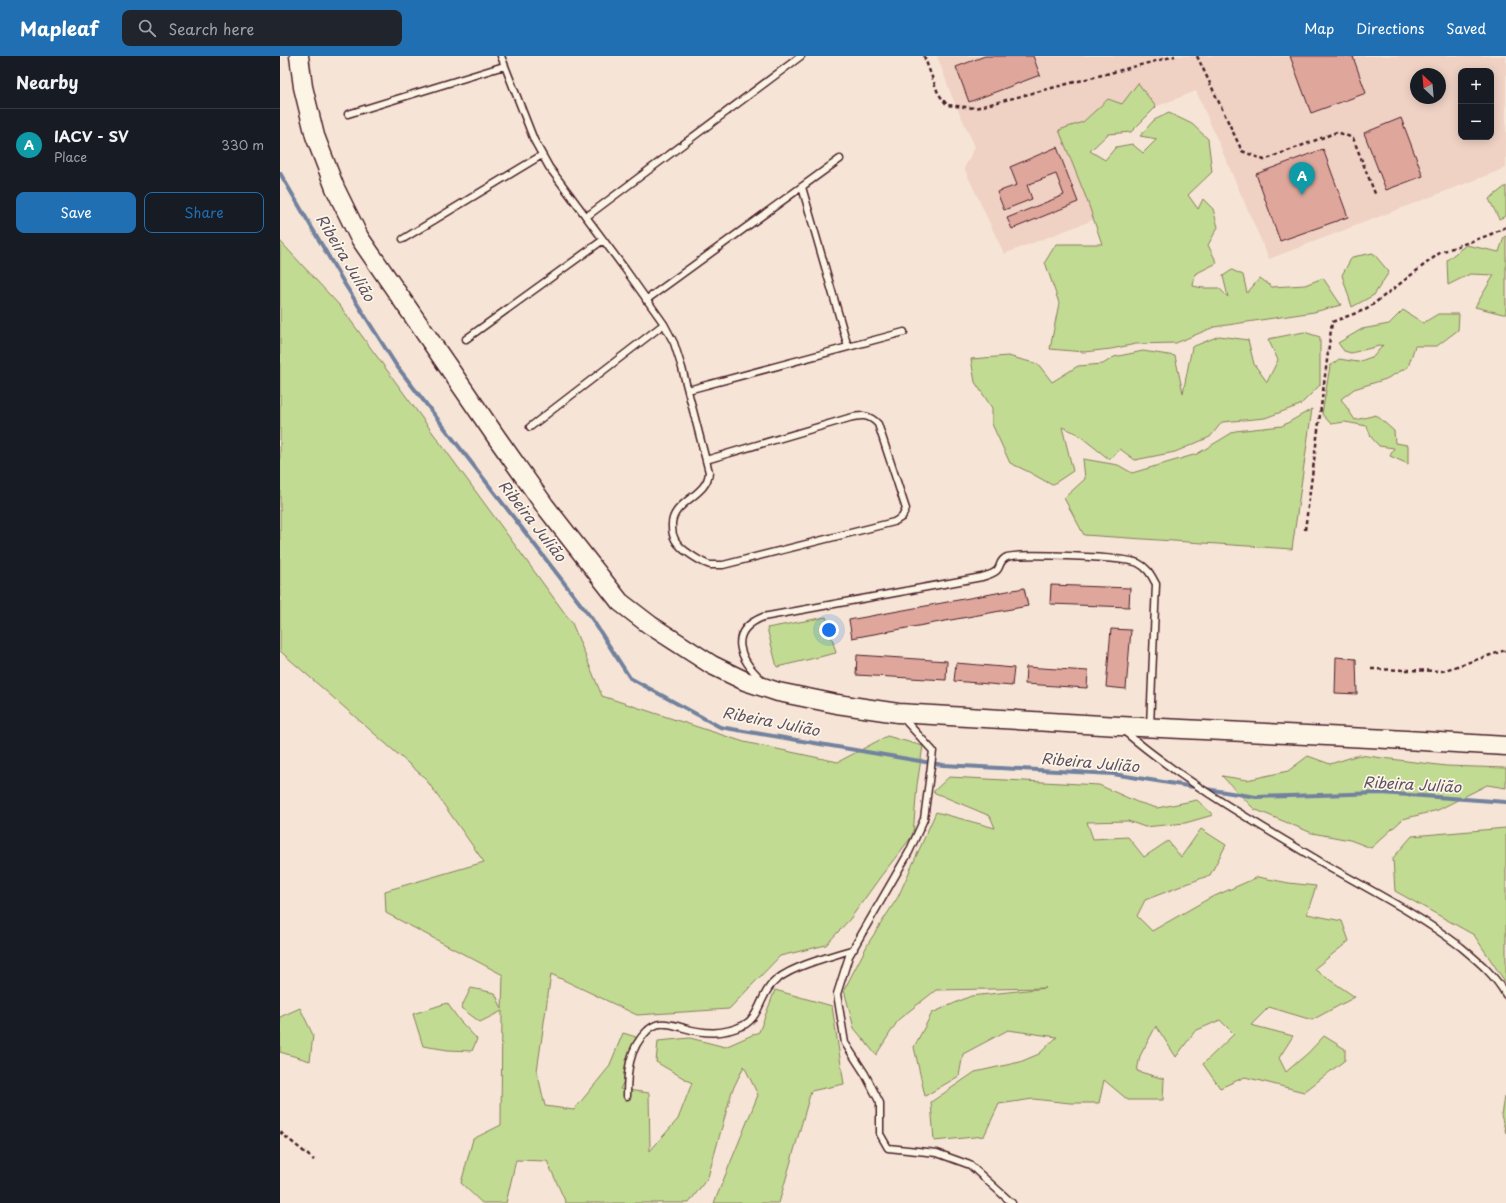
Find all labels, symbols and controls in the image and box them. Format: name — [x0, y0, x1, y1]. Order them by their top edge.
search box — [122, 10, 402, 46]
text: Mapleaf — [20, 14, 98, 42]
icon: search — [136, 17, 158, 39]
text: Search here — [168, 17, 254, 40]
text: Map — [1304, 18, 1334, 39]
text: Directions — [1356, 18, 1424, 39]
text: Saved — [1446, 18, 1486, 39]
north arrow — [1410, 68, 1446, 104]
map controls — [1458, 68, 1494, 140]
button: + — [1458, 68, 1494, 104]
text: Nearby — [16, 69, 78, 95]
button: − — [1458, 104, 1494, 140]
text: IACV - SV — [54, 124, 128, 147]
text: A — [24, 135, 34, 154]
text: 330 m — [221, 135, 264, 154]
text: Place — [54, 147, 87, 166]
pin: A — [1289, 162, 1315, 195]
button: Save — [16, 192, 136, 233]
button: Share — [144, 192, 264, 233]
water label: Ribeira Julião — [311, 209, 382, 306]
water label: Ribeira Julião — [494, 474, 573, 566]
your location — [819, 620, 839, 640]
water label: Ribeira Julião — [721, 700, 822, 741]
water label: Ribeira Julião — [1040, 746, 1141, 777]
water label: Ribeira Julião — [1362, 769, 1462, 798]

